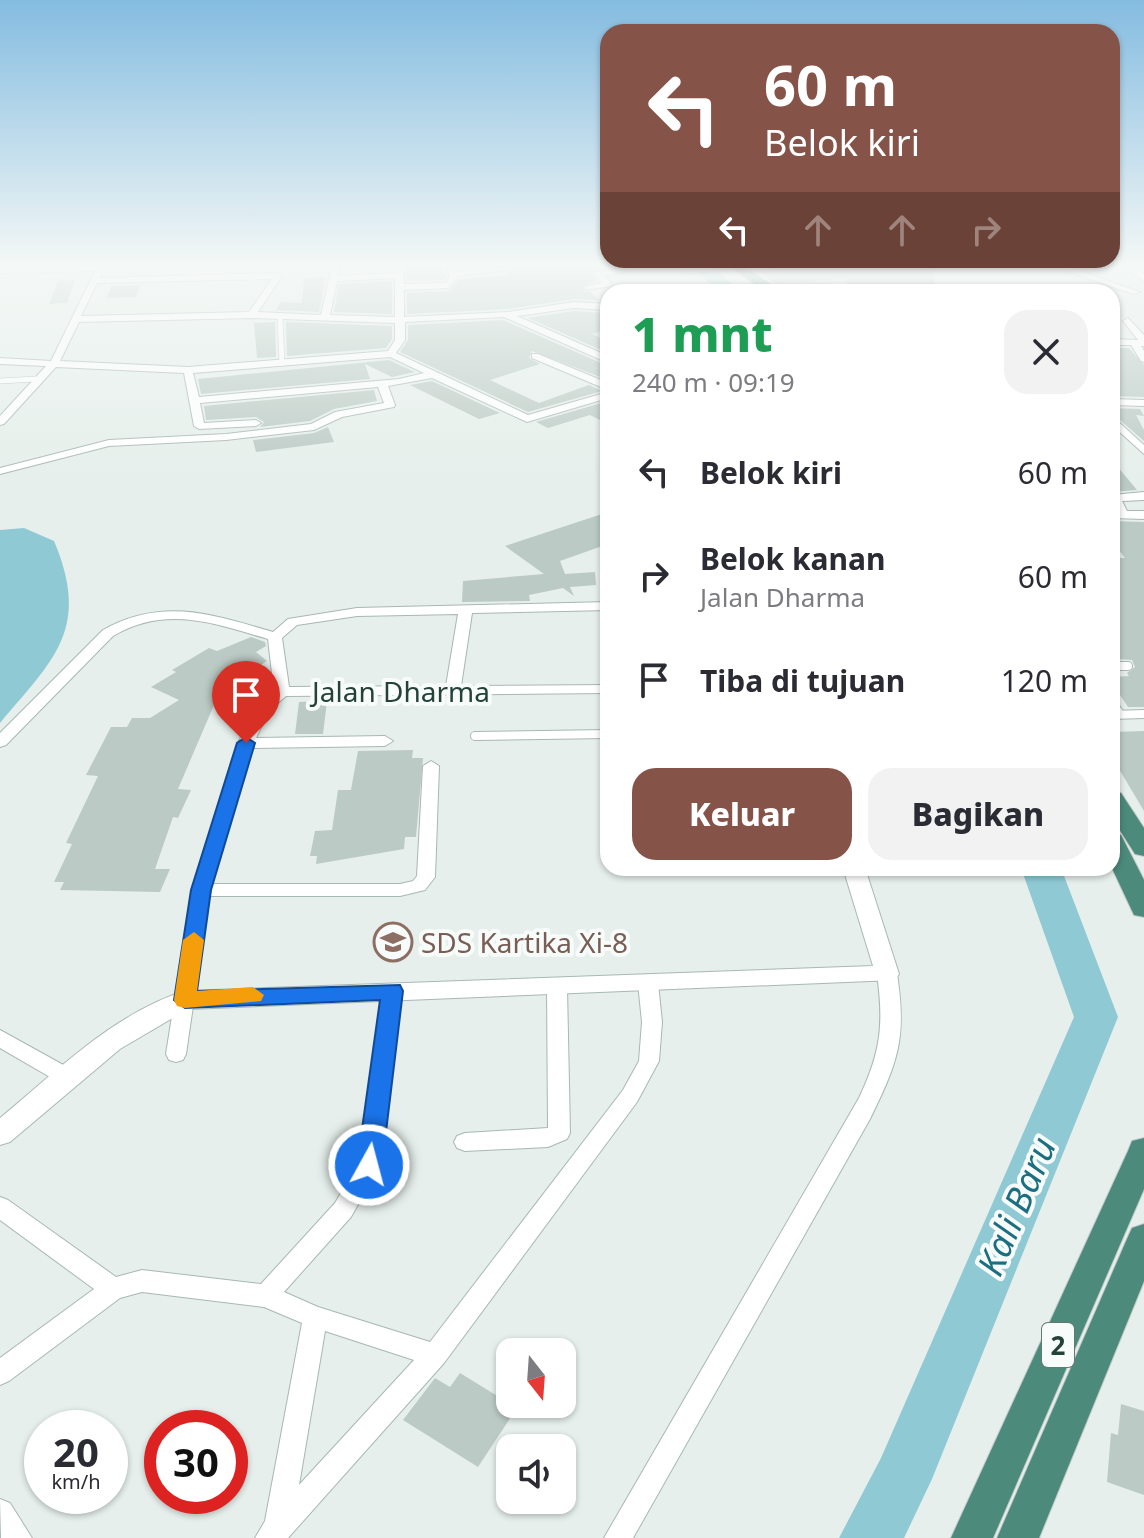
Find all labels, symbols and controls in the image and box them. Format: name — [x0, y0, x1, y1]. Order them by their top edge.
text: 60 m — [764, 46, 897, 122]
icon: left — [632, 56, 736, 160]
text: Belok kiri — [764, 118, 920, 167]
icon: left — [712, 208, 756, 252]
icon: ahead — [796, 208, 840, 252]
icon: ahead — [880, 208, 924, 252]
icon: right — [964, 208, 1008, 252]
text: 1 mnt — [632, 301, 773, 366]
button: close — [1004, 310, 1088, 394]
text: 240 m · 09:19 — [632, 364, 795, 400]
icon: left — [632, 450, 676, 494]
text: Belok kiri — [700, 452, 842, 493]
text: 60 m — [1018, 452, 1088, 493]
text: Belok kanan — [700, 538, 886, 579]
icon: right — [632, 554, 676, 598]
text: 60 m — [1018, 556, 1088, 597]
text: Jalan Dharma — [700, 579, 865, 615]
icon: arrive — [632, 658, 676, 702]
text: Tiba di tujuan — [700, 660, 905, 701]
text: 120 m — [1001, 660, 1088, 701]
pin — [212, 661, 280, 743]
street label: Jalan Dharma — [309, 672, 490, 710]
icon: arrive — [224, 673, 268, 717]
button: Keluar — [632, 768, 852, 860]
button: Bagikan — [868, 768, 1088, 860]
school or university icon: SDS Kartika Xi-8 — [372, 921, 414, 963]
place label: SDS Kartika Xi-8 — [421, 923, 628, 961]
position arrow — [327, 1123, 411, 1207]
water label: Kali Baru — [965, 1129, 1067, 1283]
road number: 2 — [1042, 1323, 1074, 1367]
north arrow — [496, 1338, 576, 1418]
map controls — [496, 1338, 576, 1514]
speed limit sign: 30 — [144, 1410, 248, 1514]
text: 20 — [53, 1424, 99, 1479]
button: sound — [496, 1434, 576, 1514]
text: km/h — [51, 1468, 101, 1495]

